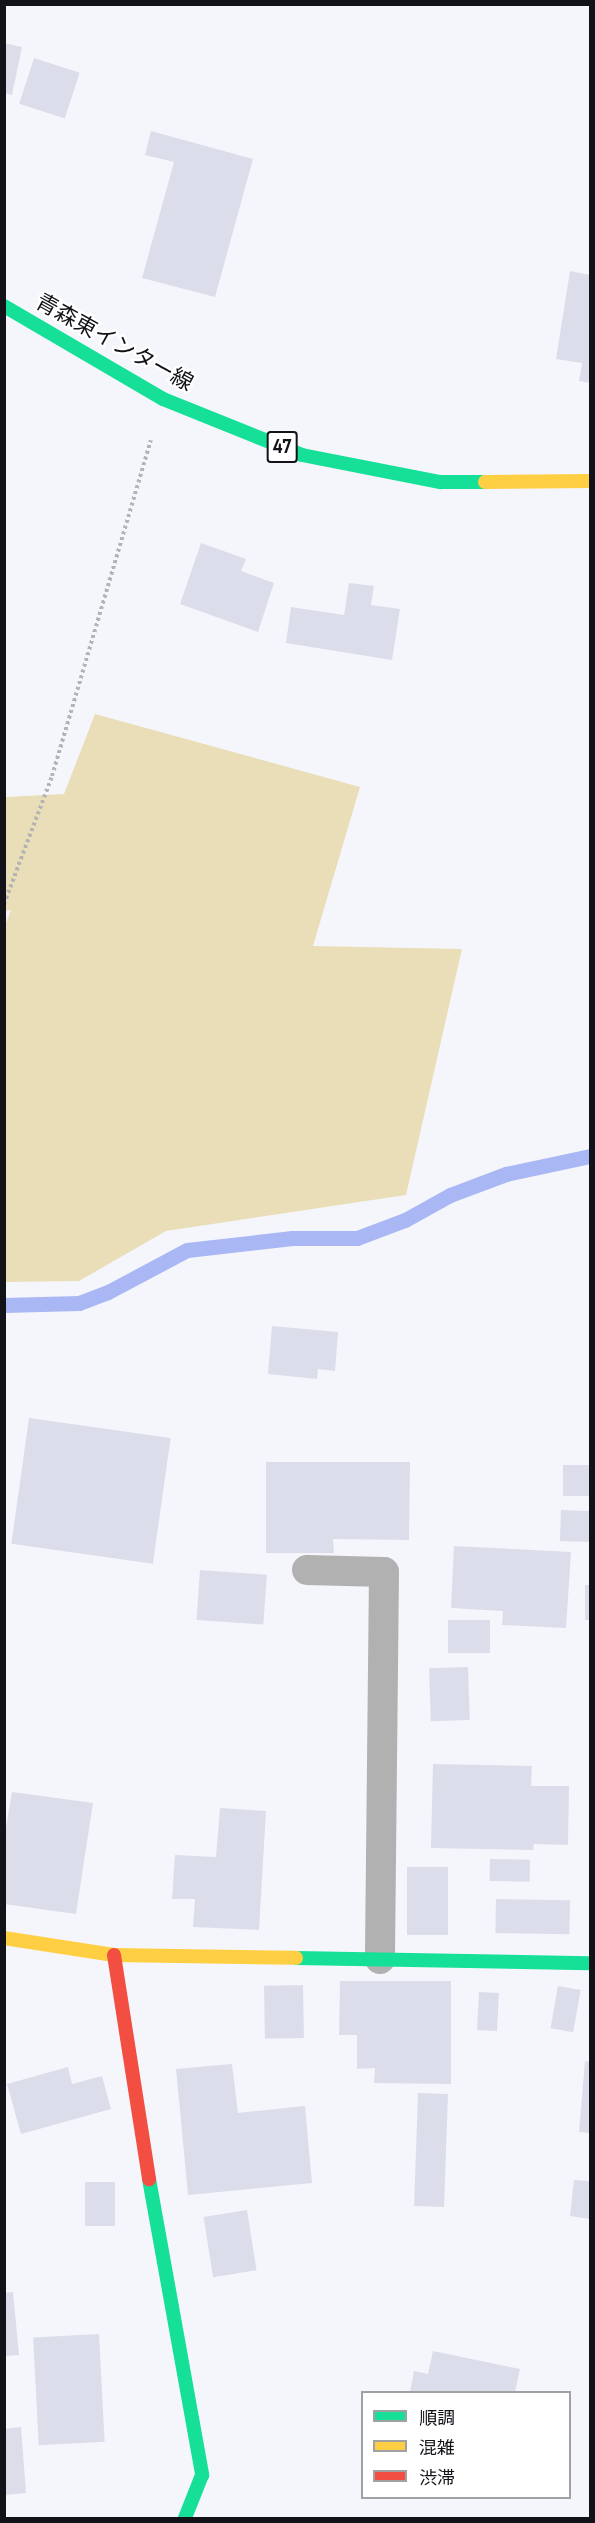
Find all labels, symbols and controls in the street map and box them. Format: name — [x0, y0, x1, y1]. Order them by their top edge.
street label: 青森東インター線 — [31, 289, 197, 397]
road number: 47 — [266, 429, 298, 465]
legend — [361, 2391, 571, 2499]
text: 順調 — [419, 2408, 455, 2429]
text: 混雑 — [419, 2438, 455, 2459]
text: 渋滞 — [419, 2468, 455, 2489]

